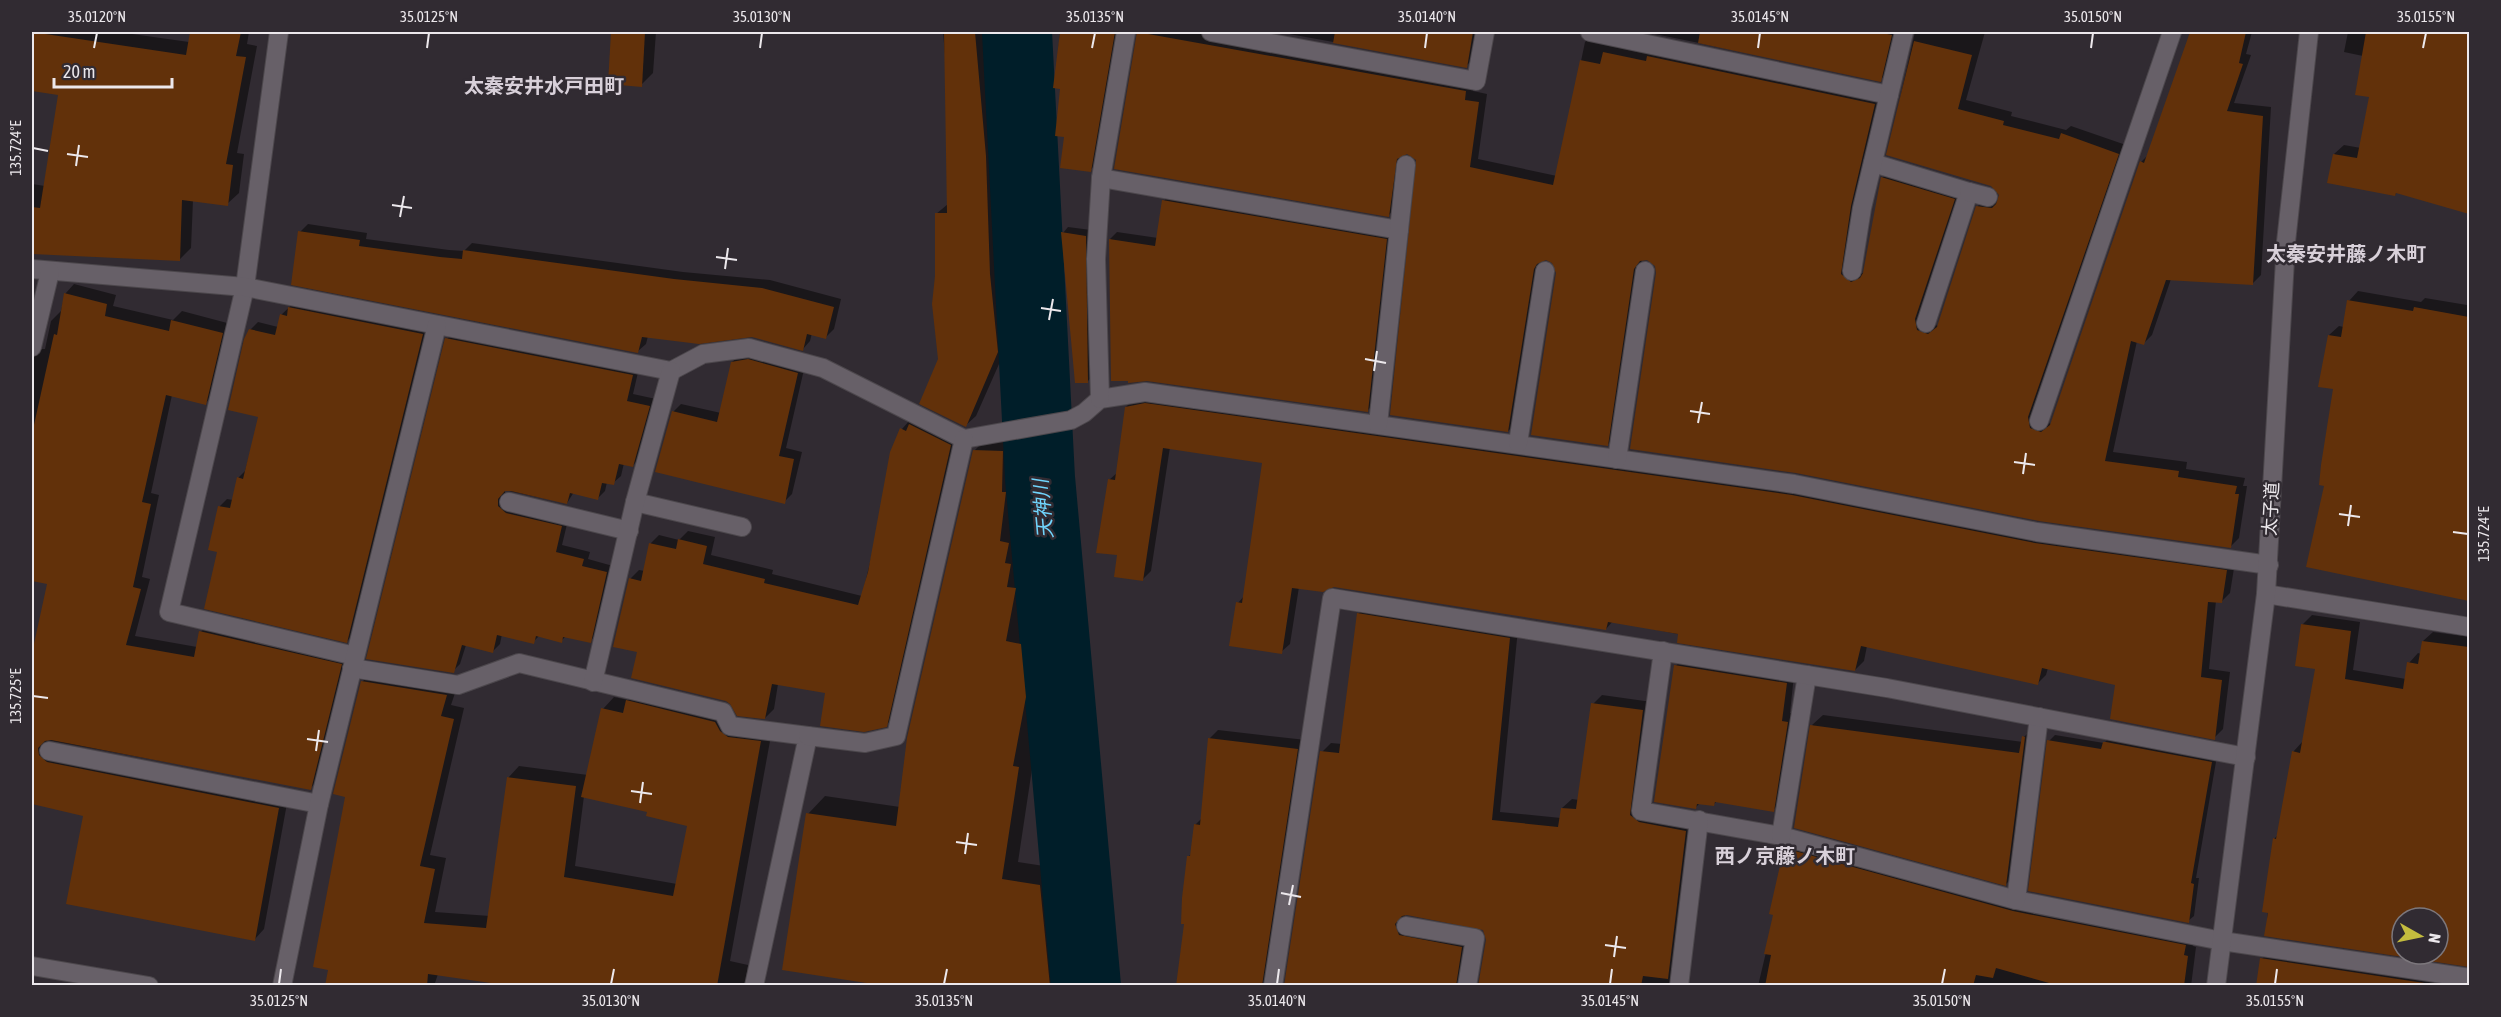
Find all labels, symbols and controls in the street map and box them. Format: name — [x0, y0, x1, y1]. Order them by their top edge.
text: 35.0120°N — [68, 8, 126, 25]
text: 35.0125°N — [400, 8, 458, 25]
text: 35.0130°N — [733, 8, 791, 25]
text: 35.0135°N — [1066, 8, 1124, 25]
text: 35.0140°N — [1398, 8, 1456, 25]
text: 35.0145°N — [1731, 8, 1789, 25]
text: 35.0150°N — [2064, 8, 2122, 25]
text: 35.0155°N — [2397, 8, 2455, 25]
scale bar — [54, 51, 172, 89]
text: 20 m — [63, 61, 95, 82]
district label: 太秦安井水戸田町 — [464, 74, 624, 97]
text: 135.724°E — [7, 120, 24, 176]
district label: 太秦安井藤ノ木町 — [2266, 242, 2426, 265]
water label: 天神川 — [1028, 476, 1057, 540]
street label: 太子道 — [2259, 481, 2282, 536]
text: 135.724°E — [2475, 506, 2492, 562]
text: 135.725°E — [7, 668, 24, 724]
district label: 西ノ京藤ノ木町 — [1715, 844, 1855, 867]
north arrow — [2390, 906, 2450, 966]
text: N — [2425, 932, 2444, 944]
text: 35.0125°N — [250, 992, 308, 1009]
text: 35.0130°N — [582, 992, 640, 1009]
text: 35.0135°N — [915, 992, 973, 1009]
text: 35.0140°N — [1248, 992, 1306, 1009]
text: 35.0145°N — [1581, 992, 1639, 1009]
text: 35.0150°N — [1913, 992, 1971, 1009]
text: 35.0155°N — [2246, 992, 2304, 1009]

